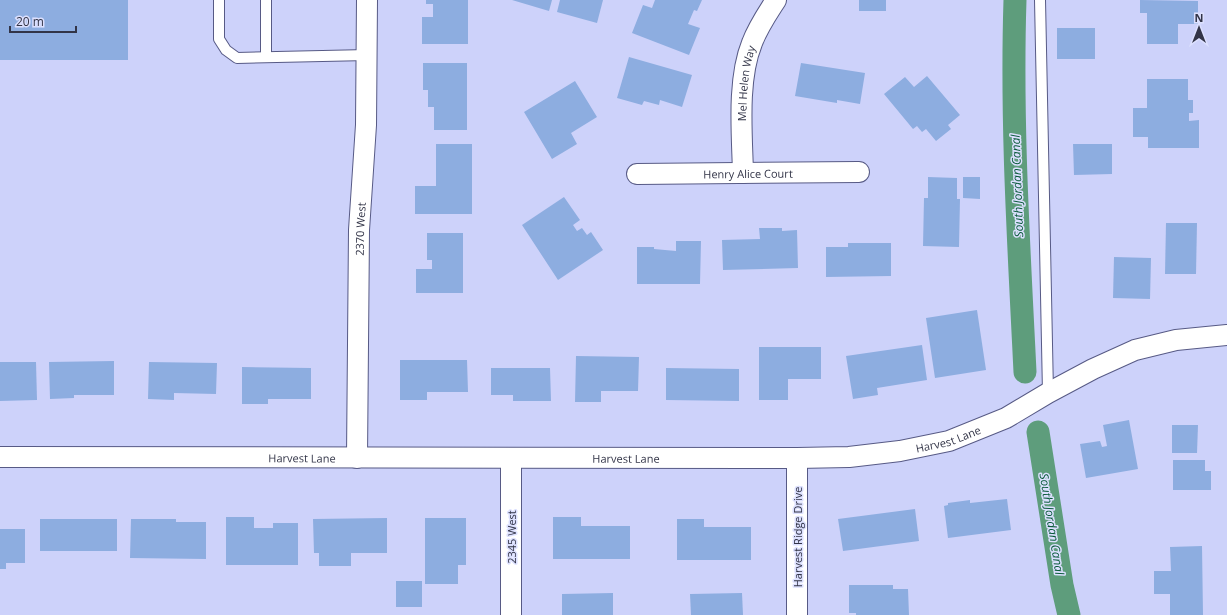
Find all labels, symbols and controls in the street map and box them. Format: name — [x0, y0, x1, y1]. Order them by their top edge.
scale bar — [10, 8, 76, 34]
north arrow — [1179, 8, 1219, 48]
text: N — [1195, 10, 1203, 25]
text: 20 m — [16, 13, 44, 30]
street label: Mel Helen Way — [734, 43, 758, 121]
water label: South Jordan Canal — [1007, 133, 1027, 238]
street label: Henry Alice Court — [703, 165, 793, 181]
street label: 2370 West — [351, 202, 368, 256]
street label: Harvest Lane — [914, 422, 983, 455]
street label: Harvest Lane — [268, 450, 336, 465]
street label: Harvest Lane — [592, 450, 660, 465]
water label: South Jordan Canal — [1036, 472, 1069, 577]
street label: Harvest Ridge Drive — [790, 487, 805, 587]
street label: 2345 West — [504, 510, 519, 564]

